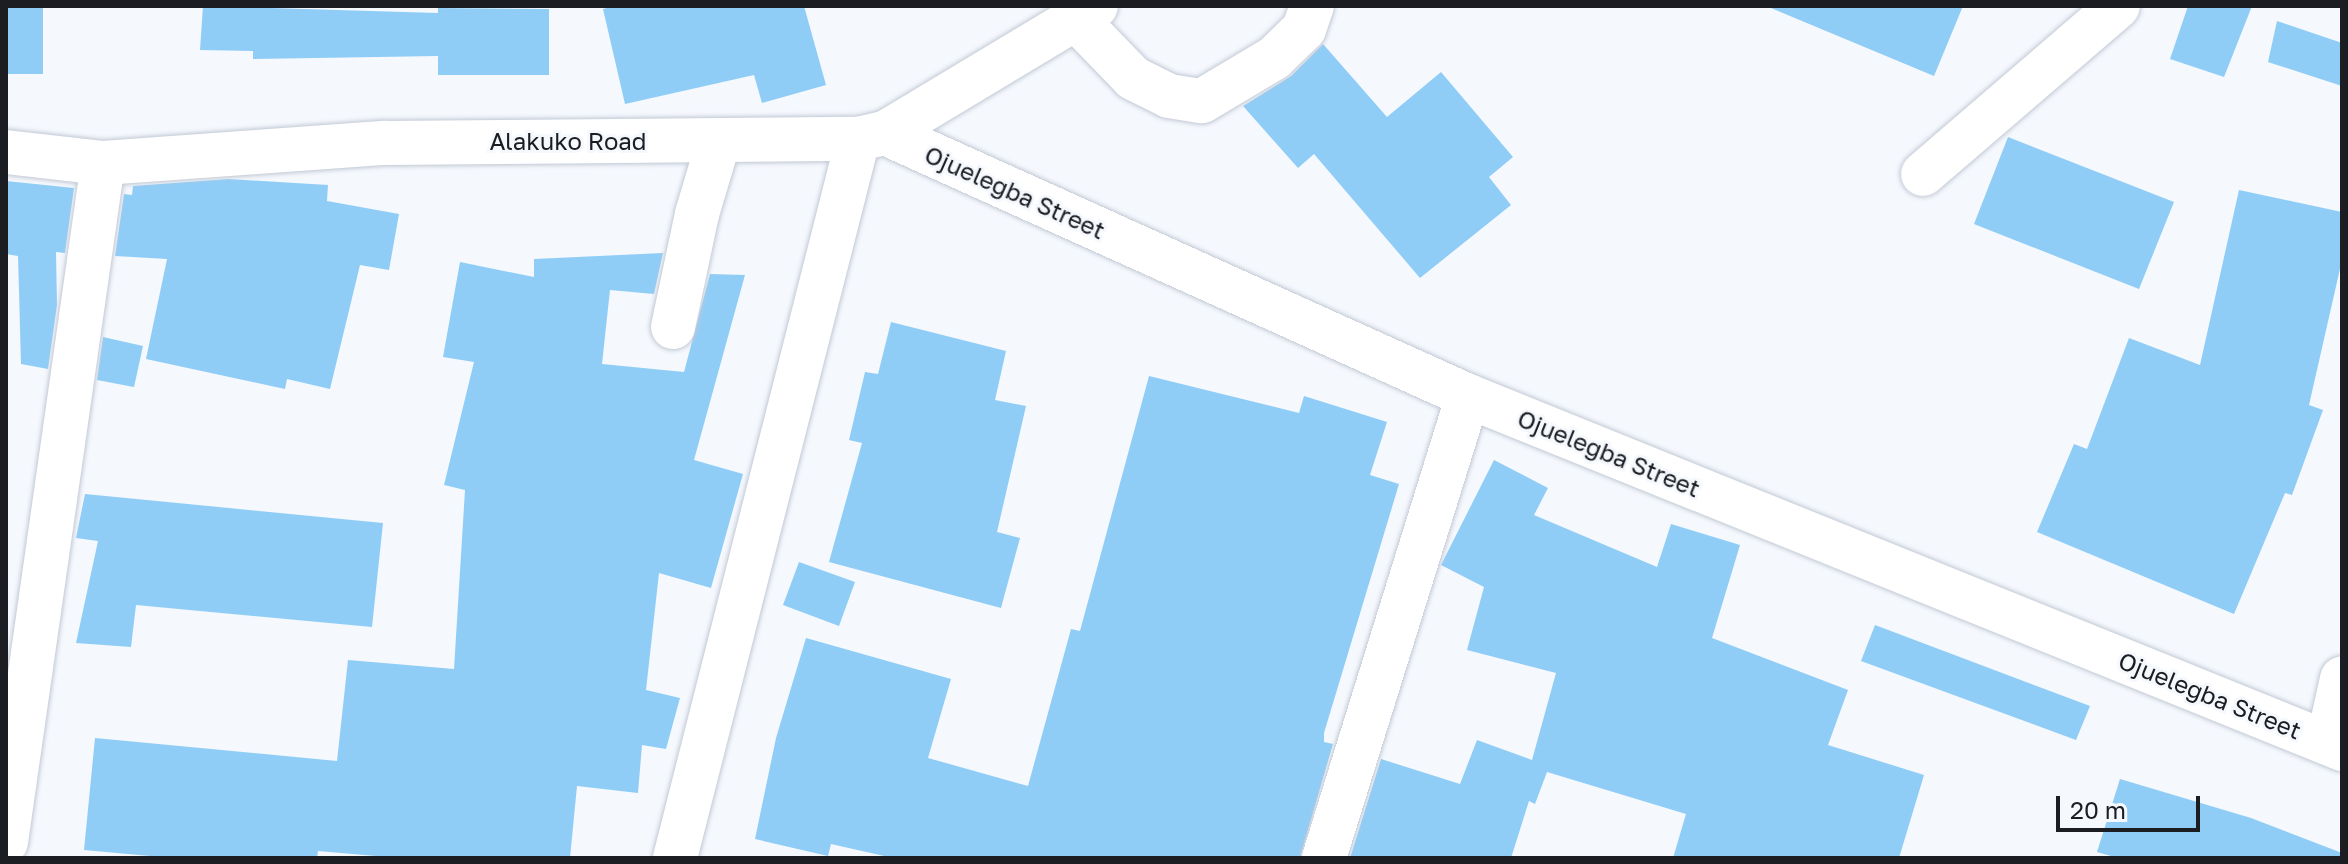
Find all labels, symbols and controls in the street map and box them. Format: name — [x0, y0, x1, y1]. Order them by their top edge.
street label: Alakuko Road — [489, 127, 647, 155]
street label: Ojuelegba Street — [920, 139, 1110, 245]
street label: Ojuelegba Street — [1514, 403, 1704, 503]
street label: Ojuelegba Street — [2115, 645, 2305, 745]
scale bar — [2060, 780, 2204, 830]
text: 20 m — [2070, 795, 2126, 824]

